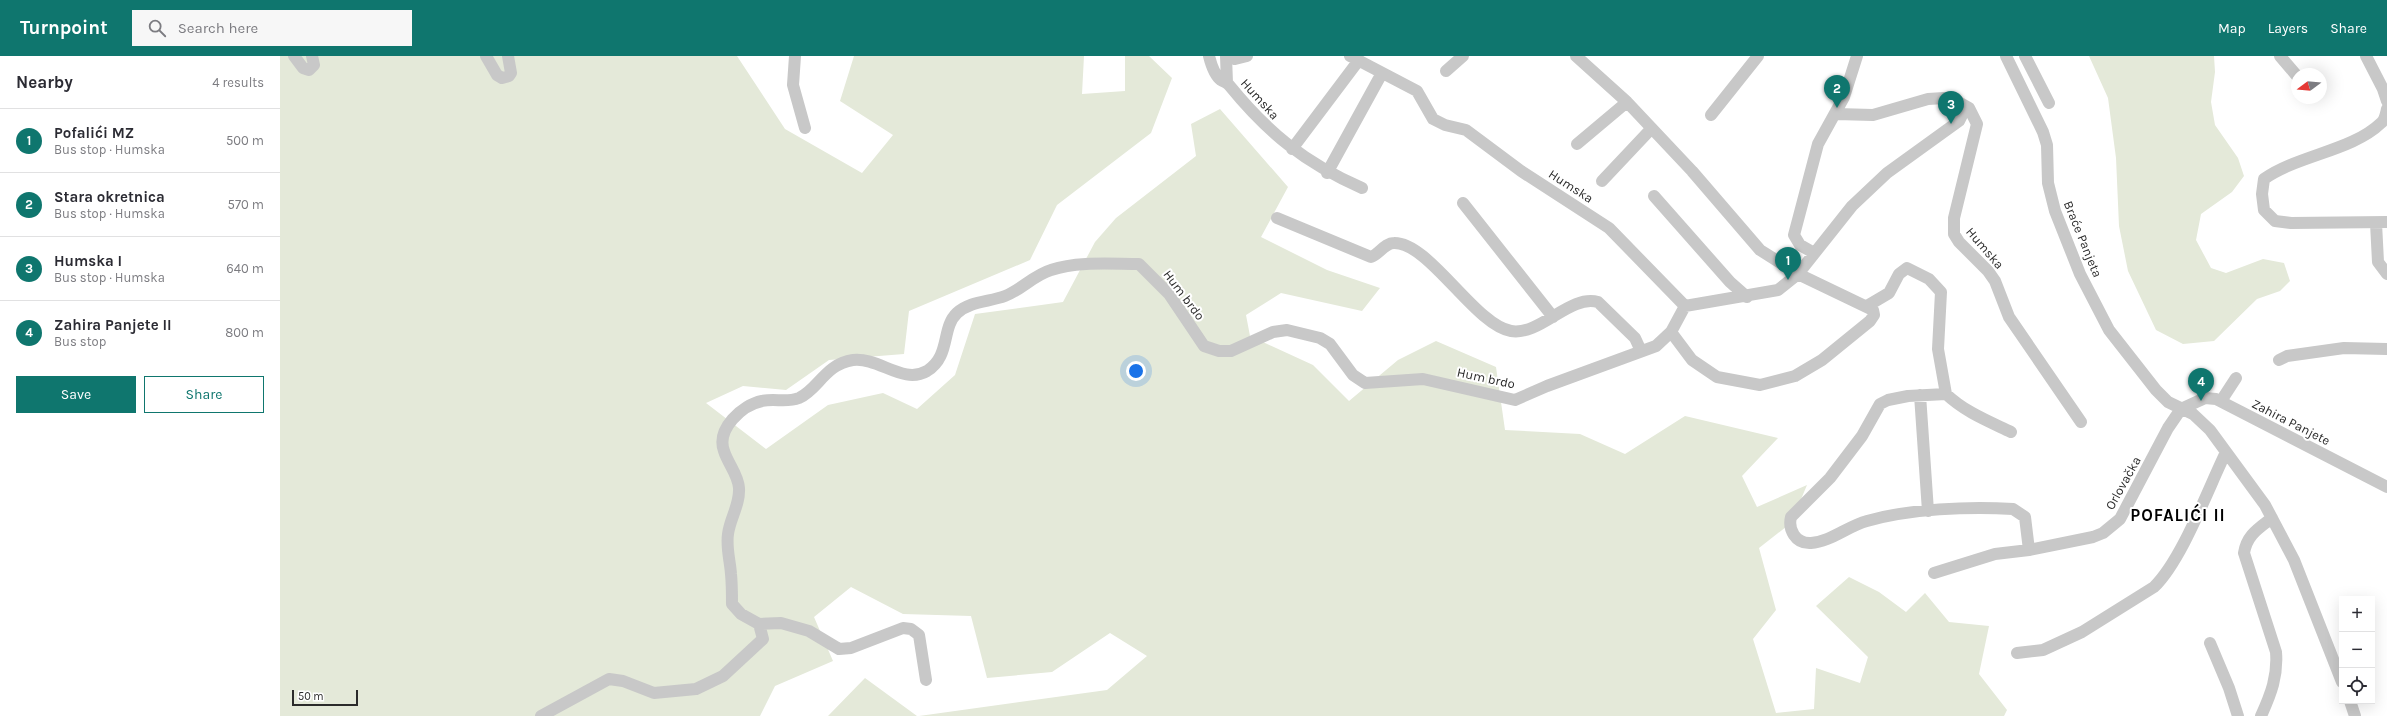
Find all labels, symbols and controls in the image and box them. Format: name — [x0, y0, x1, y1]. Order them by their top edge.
search box — [132, 10, 412, 46]
text: Turnpoint — [20, 17, 108, 39]
icon: search — [146, 17, 168, 39]
text: Search here — [178, 19, 258, 37]
text: Map — [2218, 20, 2246, 37]
text: Layers — [2268, 20, 2308, 37]
text: Share — [2330, 20, 2367, 37]
north arrow — [2291, 68, 2327, 104]
text: Nearby — [16, 72, 73, 92]
text: 4 results — [212, 75, 264, 90]
street label: Humska — [1238, 75, 1282, 123]
pin: 2 — [1824, 75, 1850, 108]
pin: 3 — [1938, 91, 1964, 124]
text: Pofalići MZ — [54, 124, 134, 142]
text: 1 — [27, 133, 31, 148]
text: 500 m — [226, 133, 264, 148]
text: Bus stop · Humska — [54, 142, 165, 157]
street label: Humska — [1546, 166, 1596, 206]
text: Stara okretnica — [54, 188, 165, 206]
text: 2 — [25, 197, 33, 212]
text: 570 m — [228, 197, 264, 212]
street label: Braće Panjeta — [2061, 198, 2105, 280]
text: Bus stop · Humska — [54, 206, 165, 221]
street label: Humska — [1963, 224, 2007, 272]
pin: 1 — [1775, 247, 1801, 280]
text: Humska I — [54, 252, 122, 270]
text: 3 — [25, 261, 33, 276]
text: 640 m — [226, 261, 264, 276]
street label: Hum brdo — [1160, 267, 1208, 323]
text: Bus stop · Humska — [54, 270, 165, 285]
text: Zahira Panjete II — [54, 316, 172, 334]
text: 4 — [25, 325, 33, 340]
text: 800 m — [225, 325, 264, 340]
text: Bus stop — [54, 334, 106, 349]
your location — [1126, 361, 1146, 381]
street label: Hum brdo — [1456, 365, 1516, 391]
pin: 4 — [2188, 368, 2214, 401]
button: Save — [16, 376, 136, 413]
button: Share — [144, 376, 264, 413]
street label: Zahira Panjete — [2249, 396, 2333, 448]
street label: Orlovačka — [2102, 454, 2144, 512]
district label: POFALIĆI II — [2130, 503, 2226, 525]
map controls — [2339, 596, 2375, 704]
button: + — [2339, 596, 2375, 632]
button: − — [2339, 632, 2375, 668]
button: locate — [2339, 668, 2375, 704]
scale bar — [292, 688, 358, 707]
text: 50 m — [298, 690, 324, 703]

